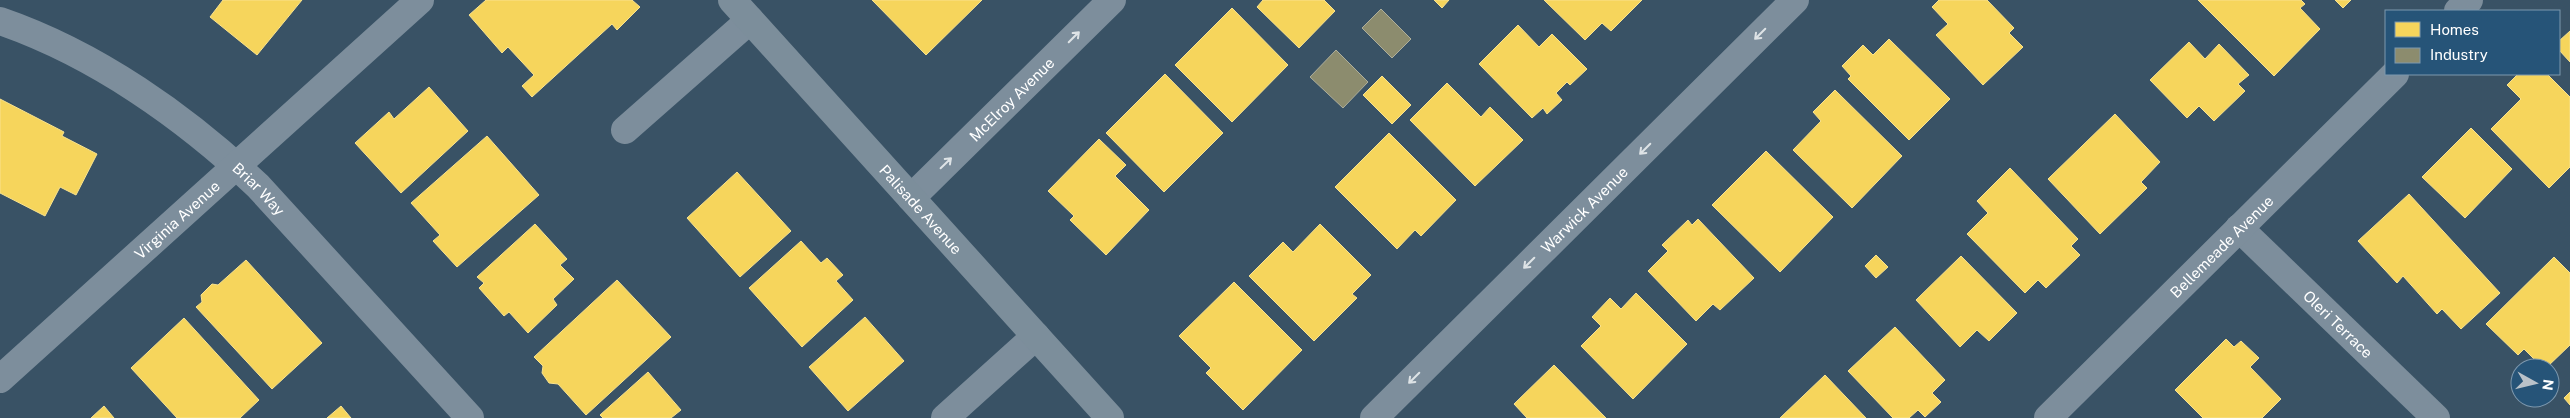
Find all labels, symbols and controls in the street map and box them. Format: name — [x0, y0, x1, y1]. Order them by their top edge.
legend — [2385, 10, 2560, 75]
text: Homes — [2430, 21, 2479, 38]
one-way arrow — [1754, 28, 1766, 41]
one-way arrow — [1068, 31, 1080, 43]
text: Industry — [2430, 46, 2488, 63]
street label: McElroy Avenue — [966, 54, 1057, 144]
one-way arrow — [1639, 143, 1651, 155]
one-way arrow — [940, 157, 952, 170]
street label: Briar Way — [230, 159, 289, 218]
street label: Palisade Avenue — [876, 161, 966, 257]
street label: Warwick Avenue — [1537, 163, 1631, 256]
street label: Virginia Avenue — [131, 177, 223, 262]
street label: Bellemeade Avenue — [2166, 192, 2276, 301]
one-way arrow — [1523, 257, 1536, 269]
street label: Oleri Terrace — [2300, 287, 2376, 361]
north arrow — [2510, 358, 2560, 408]
one-way arrow — [1408, 372, 1420, 384]
text: N — [2539, 378, 2557, 391]

